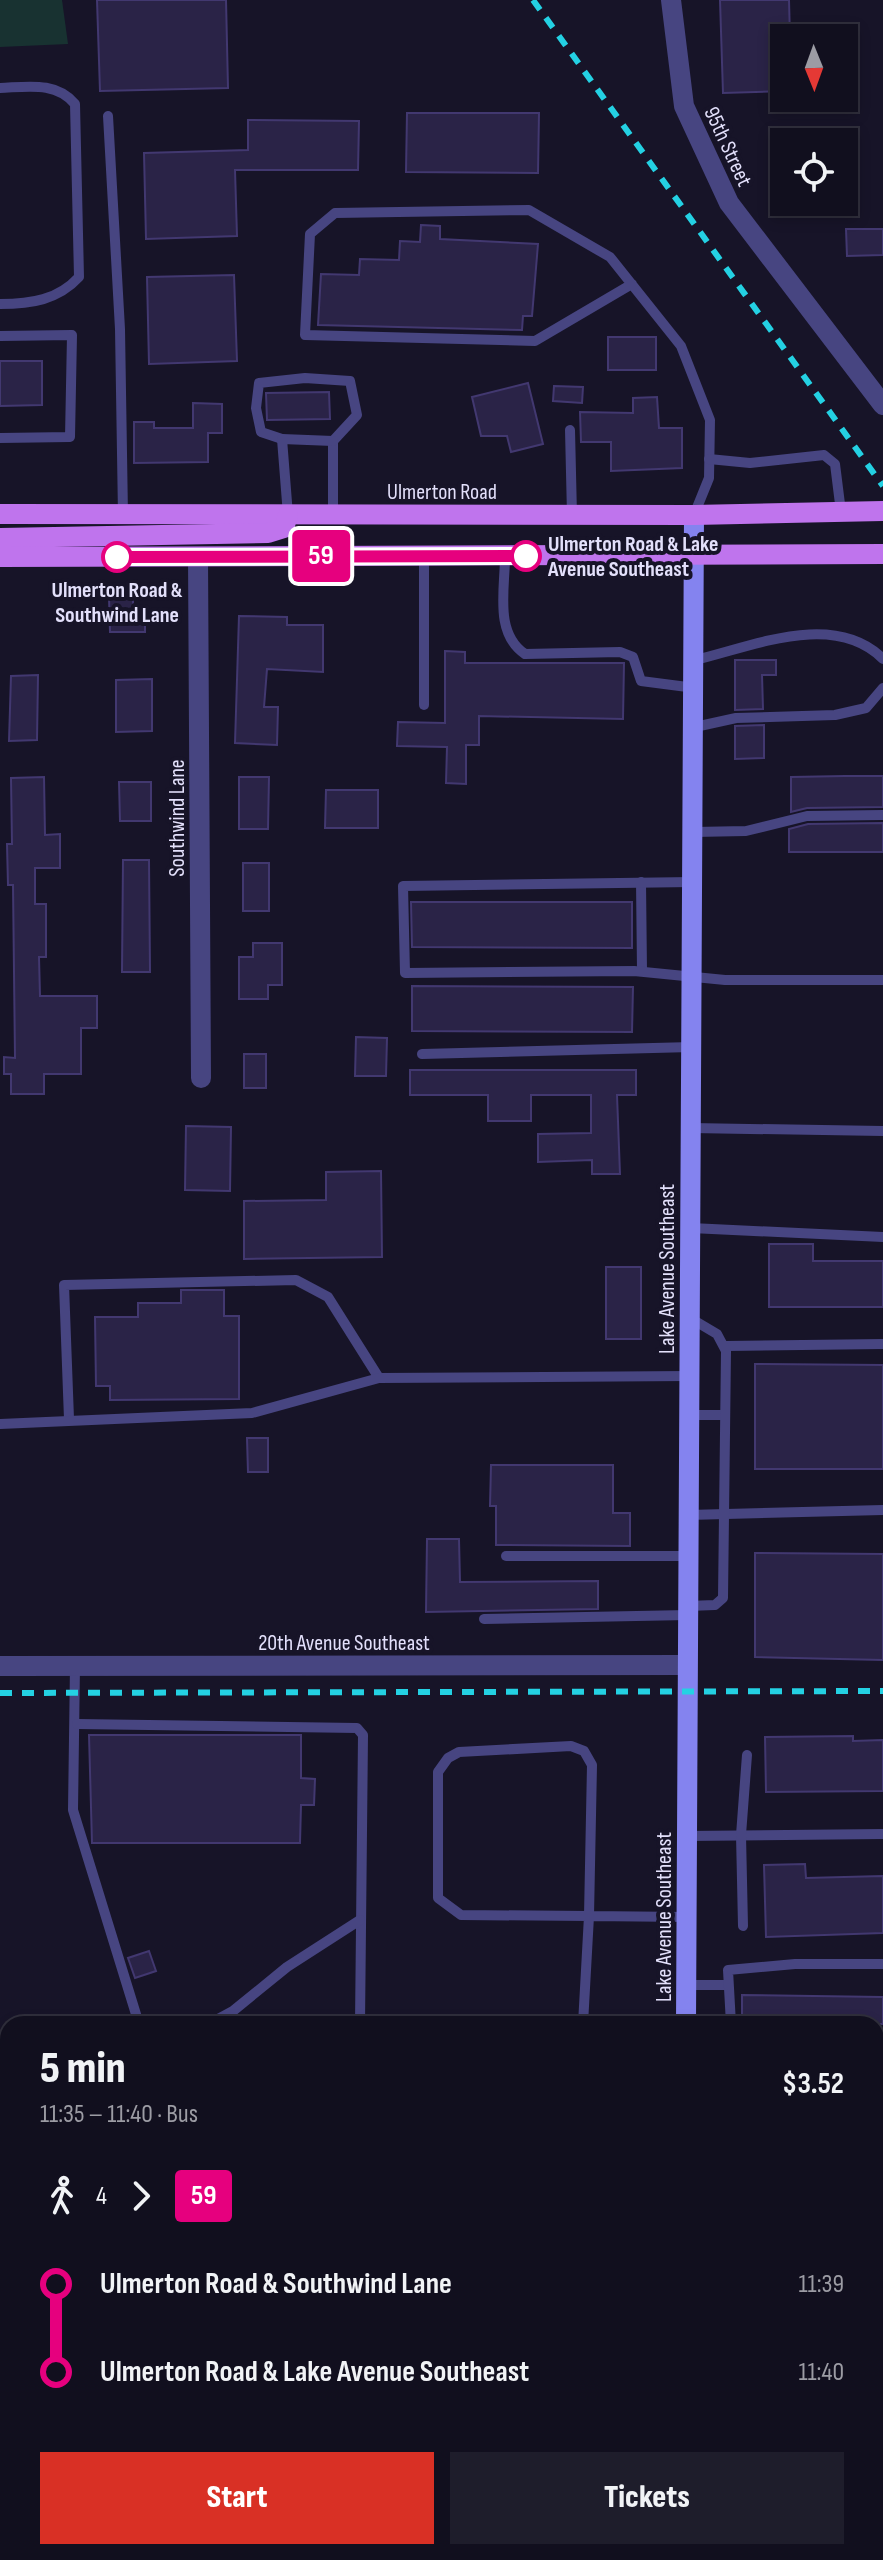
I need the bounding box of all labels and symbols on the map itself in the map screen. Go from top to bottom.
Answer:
north arrow [770,24,858,112]
street label: 95th Street [698,103,758,191]
street label: Ulmerton Road [387,479,497,506]
line badge: 59 [285,530,357,582]
place label: Ulmerton Road & Lake Avenue Southeast [547,531,718,583]
marker: Ulmerton Road & Lake Avenue Southeast [511,541,541,571]
marker: Ulmerton Road & Southwind Lane [102,542,132,572]
place label: Ulmerton Road & Southwind Lane [52,577,183,629]
street label: Southwind Lane [164,759,191,877]
street label: Lake Avenue Southeast [654,1184,681,1354]
street label: 20th Avenue Southeast [258,1630,430,1657]
street label: Lake Avenue Southeast [651,1832,678,2002]

